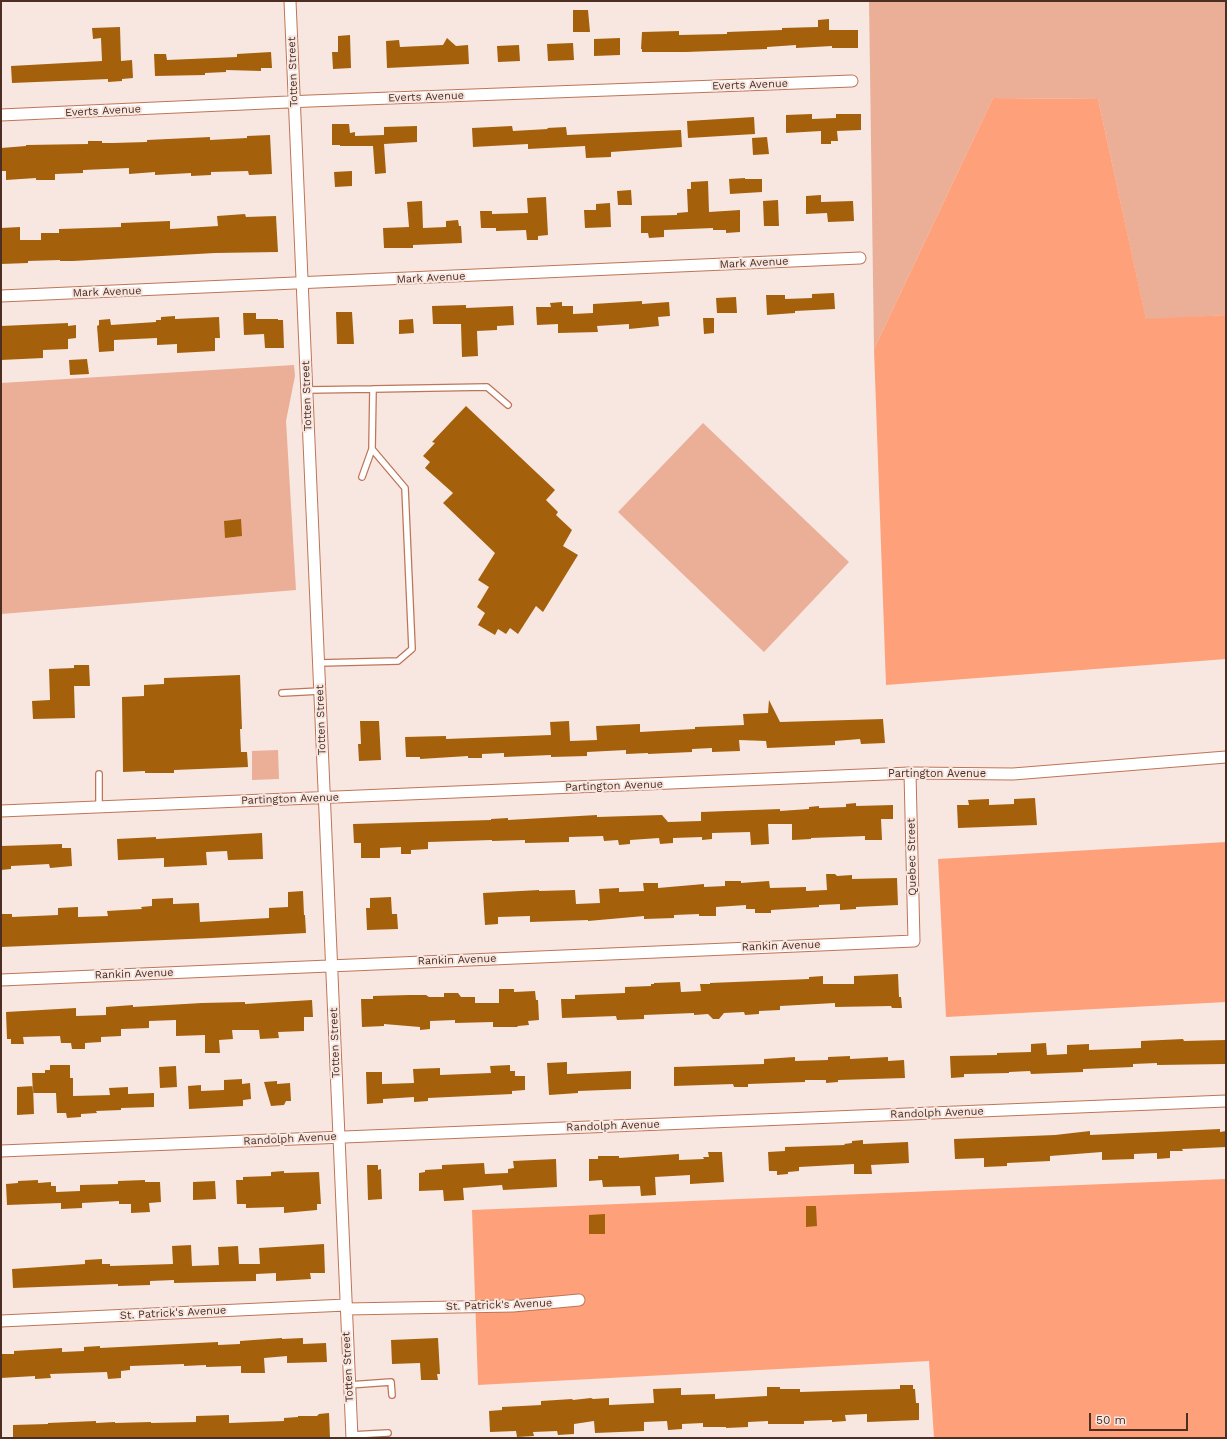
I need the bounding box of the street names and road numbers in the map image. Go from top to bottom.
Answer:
street label: Totten Street [285,37,301,107]
street label: Everts Avenue [712,77,788,93]
street label: Everts Avenue [388,89,464,105]
street label: Everts Avenue [65,102,141,120]
street label: Mark Avenue [719,255,789,271]
street label: Mark Avenue [396,270,466,286]
street label: Mark Avenue [72,284,142,300]
street label: Totten Street [299,361,315,431]
street label: Totten Street [313,685,329,755]
street label: Partington Avenue [888,767,986,781]
street label: Partington Avenue [565,778,663,794]
street label: Partington Avenue [241,791,339,807]
street label: Quebec Street [905,818,919,896]
street label: Rankin Avenue [741,938,821,954]
street label: Rankin Avenue [417,952,497,968]
street label: Rankin Avenue [94,966,174,982]
street label: Totten Street [327,1008,343,1078]
street label: Randolph Avenue [890,1105,984,1121]
street label: Randolph Avenue [566,1118,660,1134]
street label: Randolph Avenue [243,1130,337,1148]
street label: St. Patrick's Avenue [446,1297,552,1313]
street label: St. Patrick's Avenue [120,1304,226,1322]
street label: Totten Street [340,1331,356,1403]

